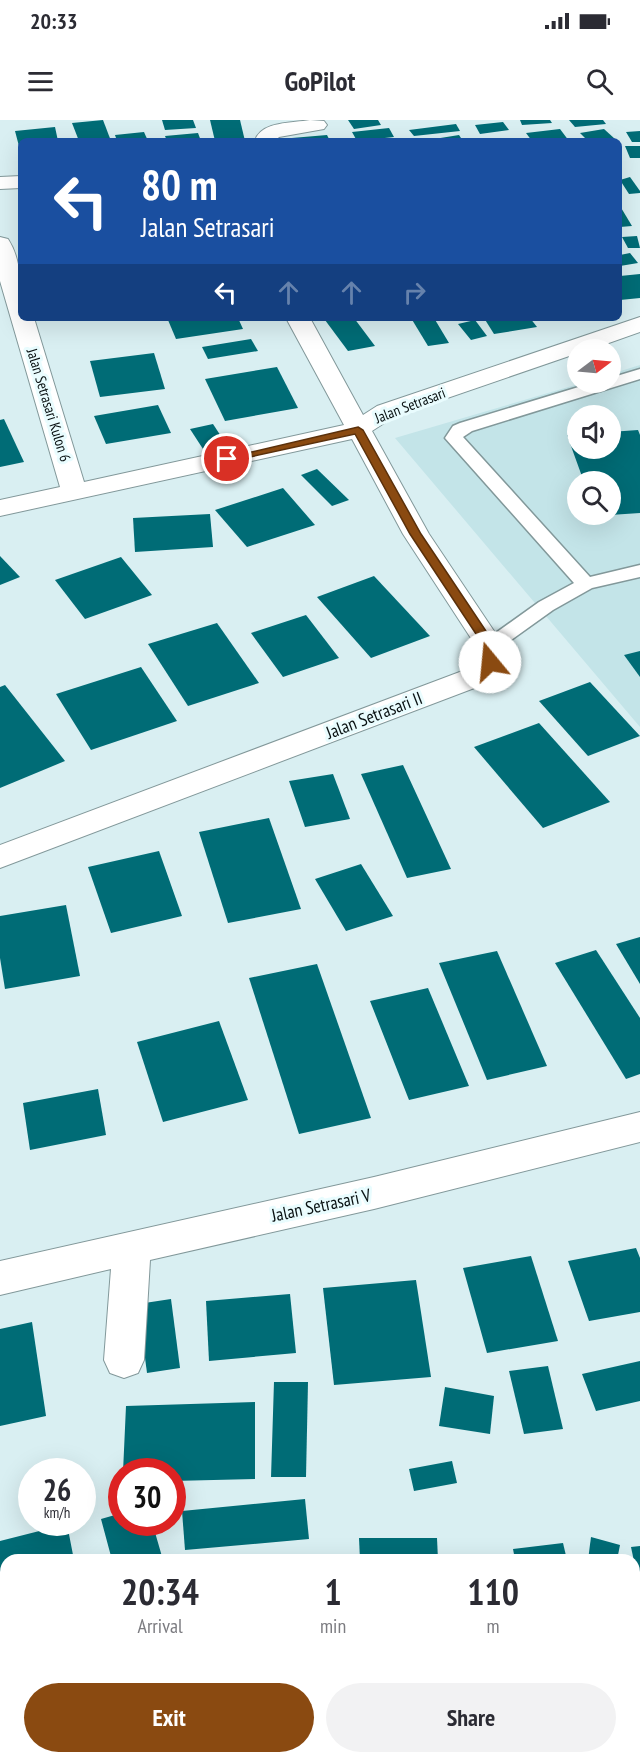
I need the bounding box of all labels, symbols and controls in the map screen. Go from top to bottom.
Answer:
text: 20:33 [30,7,78,35]
text: GoPilot [285,64,355,98]
icon: menu [24,65,57,98]
icon: search [583,65,616,98]
text: 80 m [141,157,218,212]
icon: left [42,162,120,240]
text: Jalan Setrasari [141,210,275,244]
icon: left [209,276,242,309]
icon: ahead [272,276,305,309]
icon: ahead [335,276,368,309]
icon: right [398,276,431,309]
north arrow [567,339,621,393]
map controls [567,339,621,525]
street label: Jalan Setrasari Kulon 6 [22,345,75,464]
street label: Jalan Setrasari [371,383,448,428]
button: sound [567,405,621,459]
pin [201,433,252,484]
icon: arrive [210,442,243,475]
button: search [567,471,621,525]
position arrow [458,630,522,694]
street label: Jalan Setrasari II [322,686,425,744]
street label: Jalan Setrasari V [268,1183,373,1227]
speed limit sign: 30 [108,1458,186,1536]
text: 26 [43,1470,71,1509]
text: km/h [44,1503,70,1522]
text: 20:34 [121,1568,199,1615]
text: 1 [324,1568,342,1615]
text: 110 [467,1568,519,1615]
text: Arrival [137,1613,183,1639]
text: min [320,1613,346,1639]
text: m [487,1613,500,1639]
button: Exit [24,1683,314,1752]
button: Share [326,1683,616,1752]

